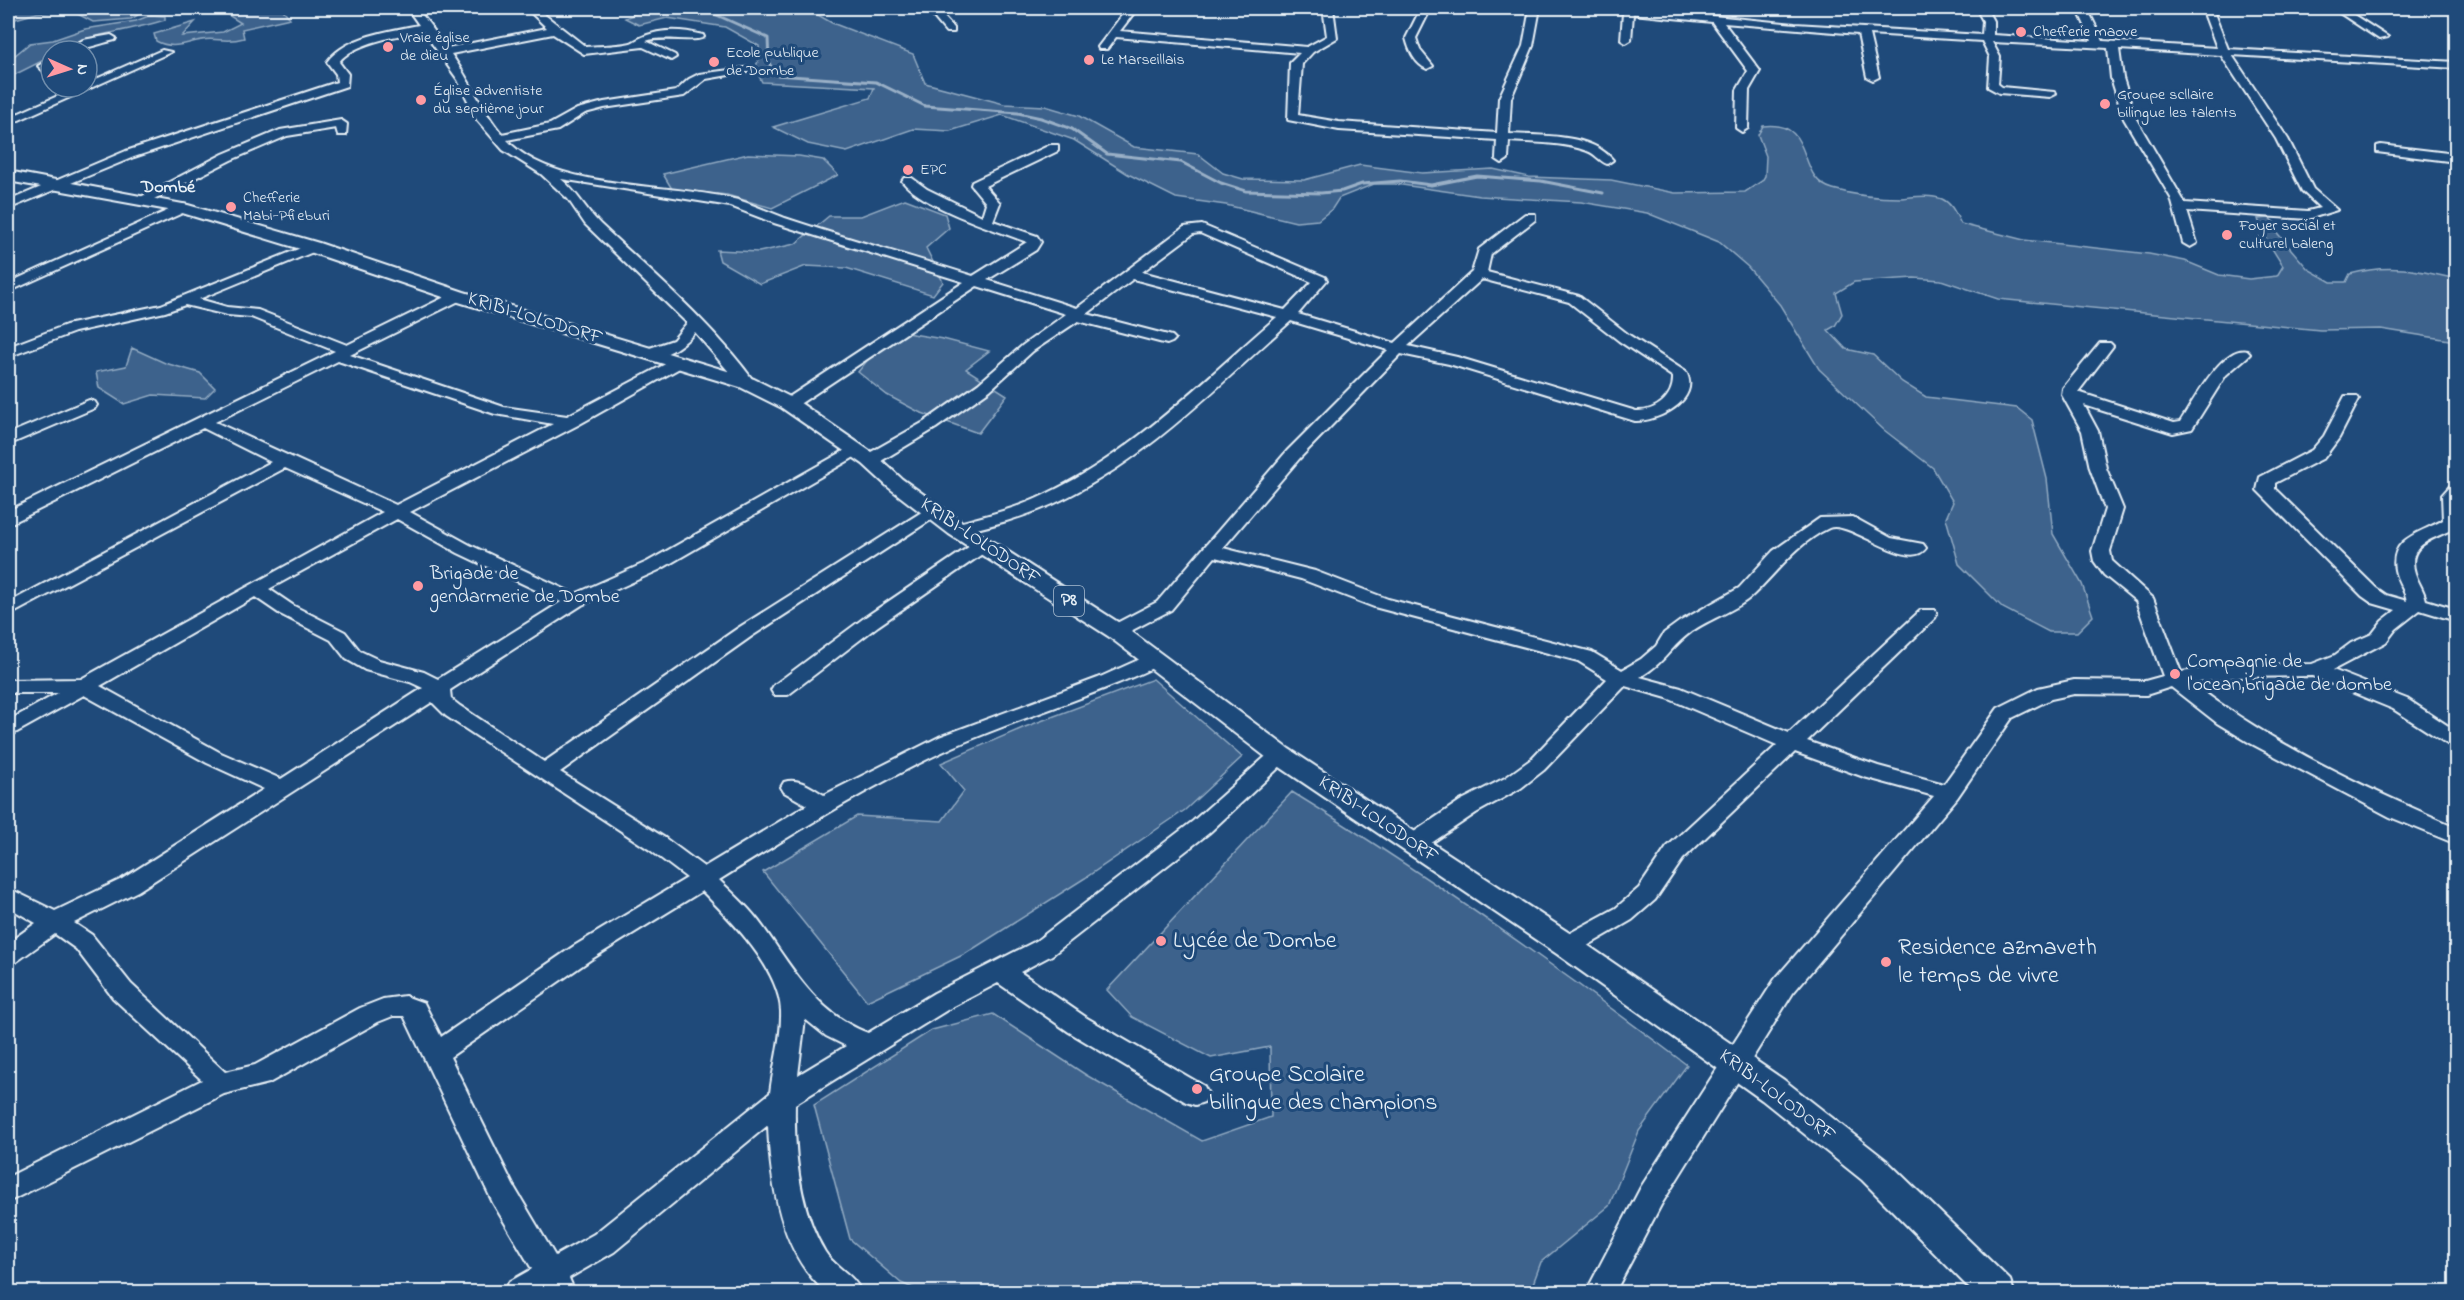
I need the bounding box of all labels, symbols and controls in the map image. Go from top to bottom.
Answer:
place label: Chefferie maove [2033,20,2138,44]
marker: Chefferie maove [2014,25,2028,39]
place label: Vraie église de dieu [399,26,471,68]
north arrow [39,39,99,99]
marker: Vraie église de dieu [381,40,395,54]
place label: Ecole publique de Dombe [726,41,820,83]
place label: Le Marseillais [1101,48,1185,72]
marker: Le Marseillais [1082,53,1096,67]
marker: Ecole publique de Dombe [707,55,721,69]
text: N [70,64,94,76]
place label: Église adventiste du septième jour [433,79,544,121]
place label: Groupe scllaire bilingue les talents [2117,83,2237,125]
marker: Église adventiste du septième jour [414,93,428,107]
marker: Groupe scllaire bilingue les talents [2098,97,2112,111]
place label: EPC [920,158,947,182]
marker: EPC [901,163,915,177]
district label: Dombé [140,175,196,201]
place label: Chefferie Mabi-Pfieburi [243,186,330,228]
marker: Chefferie Mabi-Pfieburi [224,200,238,214]
place label: Foyer social et culturel baleng [2238,214,2336,256]
marker: Foyer social et culturel baleng [2220,228,2234,242]
street label: KRIBI-LOLODORF [464,285,606,353]
street label: KRIBI-LOLODORF [914,491,1046,593]
place label: Brigade de gendarmerie de Dombe [429,560,620,613]
marker: Brigade de gendarmerie de Dombe [411,579,425,593]
road number: P8 [1054,586,1084,616]
place label: Compagnie de l'ocean,brigade de dombe [2187,648,2392,701]
marker: Compagnie de l'ocean,brigade de dombe [2168,667,2182,681]
street label: KRIBI-LOLODORF [1312,769,1444,871]
place label: Lycée de Dombe [1173,924,1337,960]
place label: Residence azmaveth le temps de vivre [1898,931,2097,994]
marker: Lycée de Dombe [1154,934,1168,948]
marker: Residence azmaveth le temps de vivre [1879,955,1893,969]
street label: KRIBI-LOLODORF [1712,1042,1842,1150]
place label: Groupe Scolaire bilingue des champions [1209,1058,1437,1121]
marker: Groupe Scolaire bilingue des champions [1190,1082,1204,1096]

